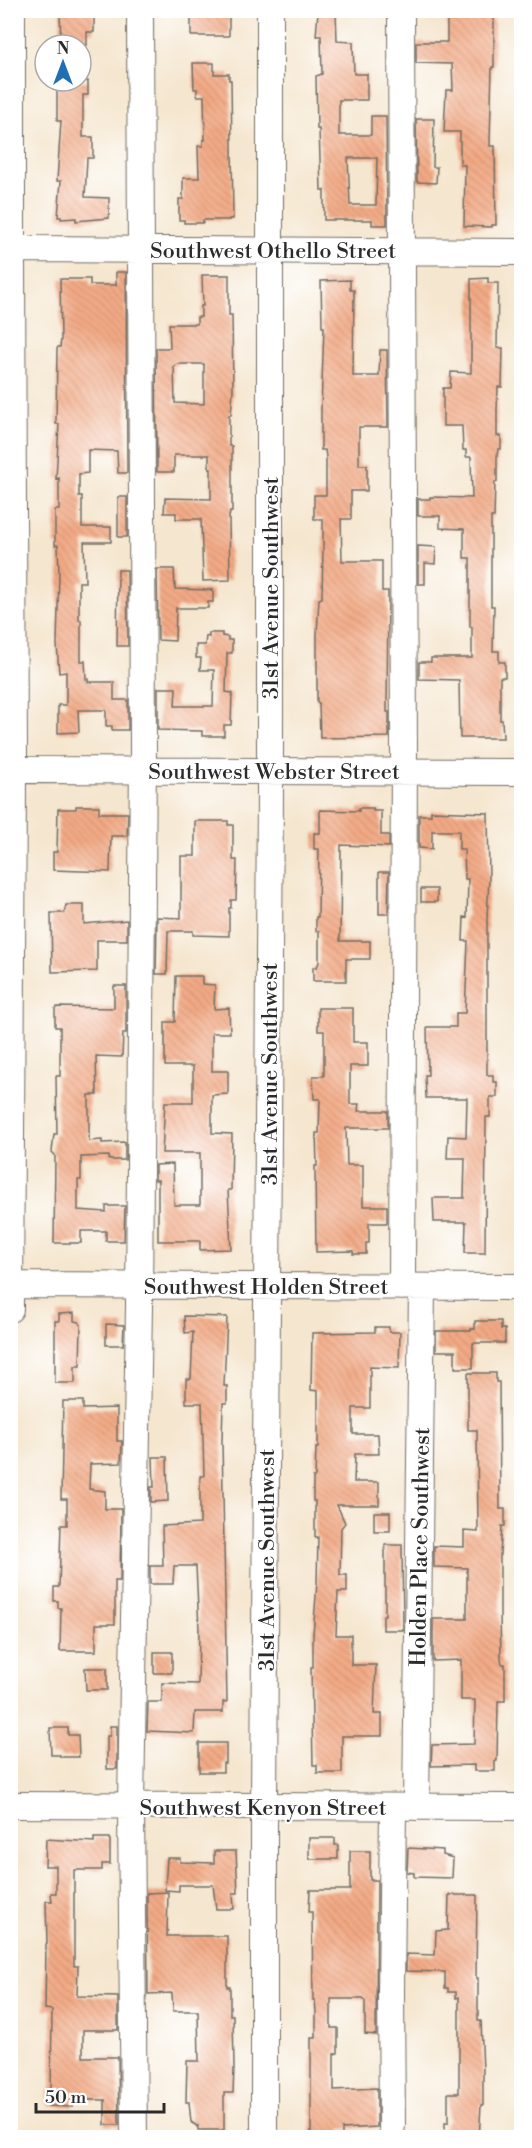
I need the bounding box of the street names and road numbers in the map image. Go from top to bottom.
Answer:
street label: Southwest Othello Street [150,238,396,265]
street label: 31st Avenue Southwest [258,476,285,699]
street label: Southwest Webster Street [148,759,400,786]
street label: 31st Avenue Southwest [257,962,284,1185]
street label: Southwest Holden Street [144,1274,388,1301]
street label: Holden Place Southwest [405,1427,436,1667]
street label: 31st Avenue Southwest [254,1448,281,1671]
street label: Southwest Kenyon Street [140,1795,387,1822]

